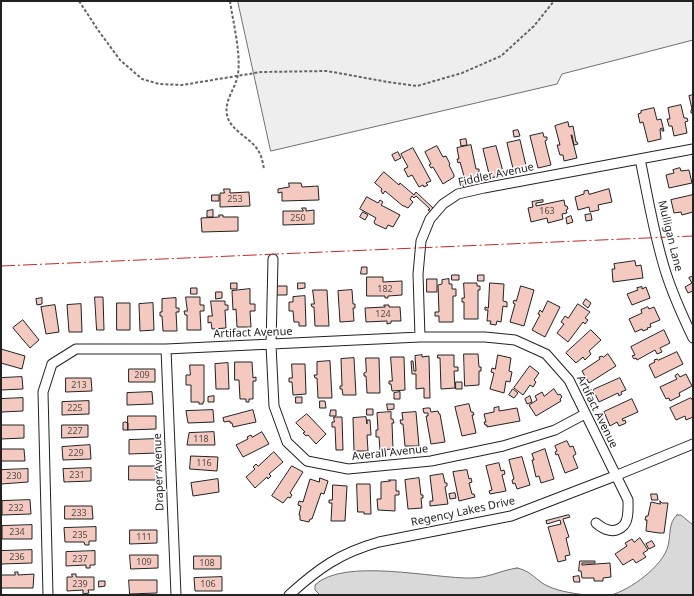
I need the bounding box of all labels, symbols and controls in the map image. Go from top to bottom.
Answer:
street label: Fiddler Avenue [457,161,535,189]
house number: 253 [227,194,243,204]
street label: Mulligan Lane [655,199,685,273]
house number: 163 [539,206,555,216]
house number: 250 [290,213,306,223]
house number: 182 [377,284,393,294]
house number: 124 [375,309,391,319]
street label: Artifact Avenue [213,325,293,341]
house number: 209 [134,370,150,380]
street label: Artifact Avenue [574,374,620,450]
house number: 213 [71,380,87,390]
house number: 225 [67,403,83,413]
house number: 227 [67,426,83,436]
street label: Draper Avenue [151,433,167,511]
house number: 118 [193,434,209,444]
street label: Averall Avenue [351,442,429,464]
house number: 229 [68,448,84,458]
house number: 116 [196,458,212,468]
house number: 231 [69,470,85,480]
house number: 230 [6,471,22,481]
street label: Regency Lakes Drive [410,495,516,529]
house number: 232 [8,503,24,513]
house number: 233 [71,508,87,518]
house number: 234 [9,527,25,537]
house number: 235 [72,530,88,540]
house number: 111 [136,532,152,542]
house number: 236 [9,552,25,562]
house number: 237 [72,554,88,564]
house number: 109 [136,557,152,567]
house number: 108 [199,558,215,568]
house number: 239 [72,579,88,589]
house number: 106 [200,579,216,589]

